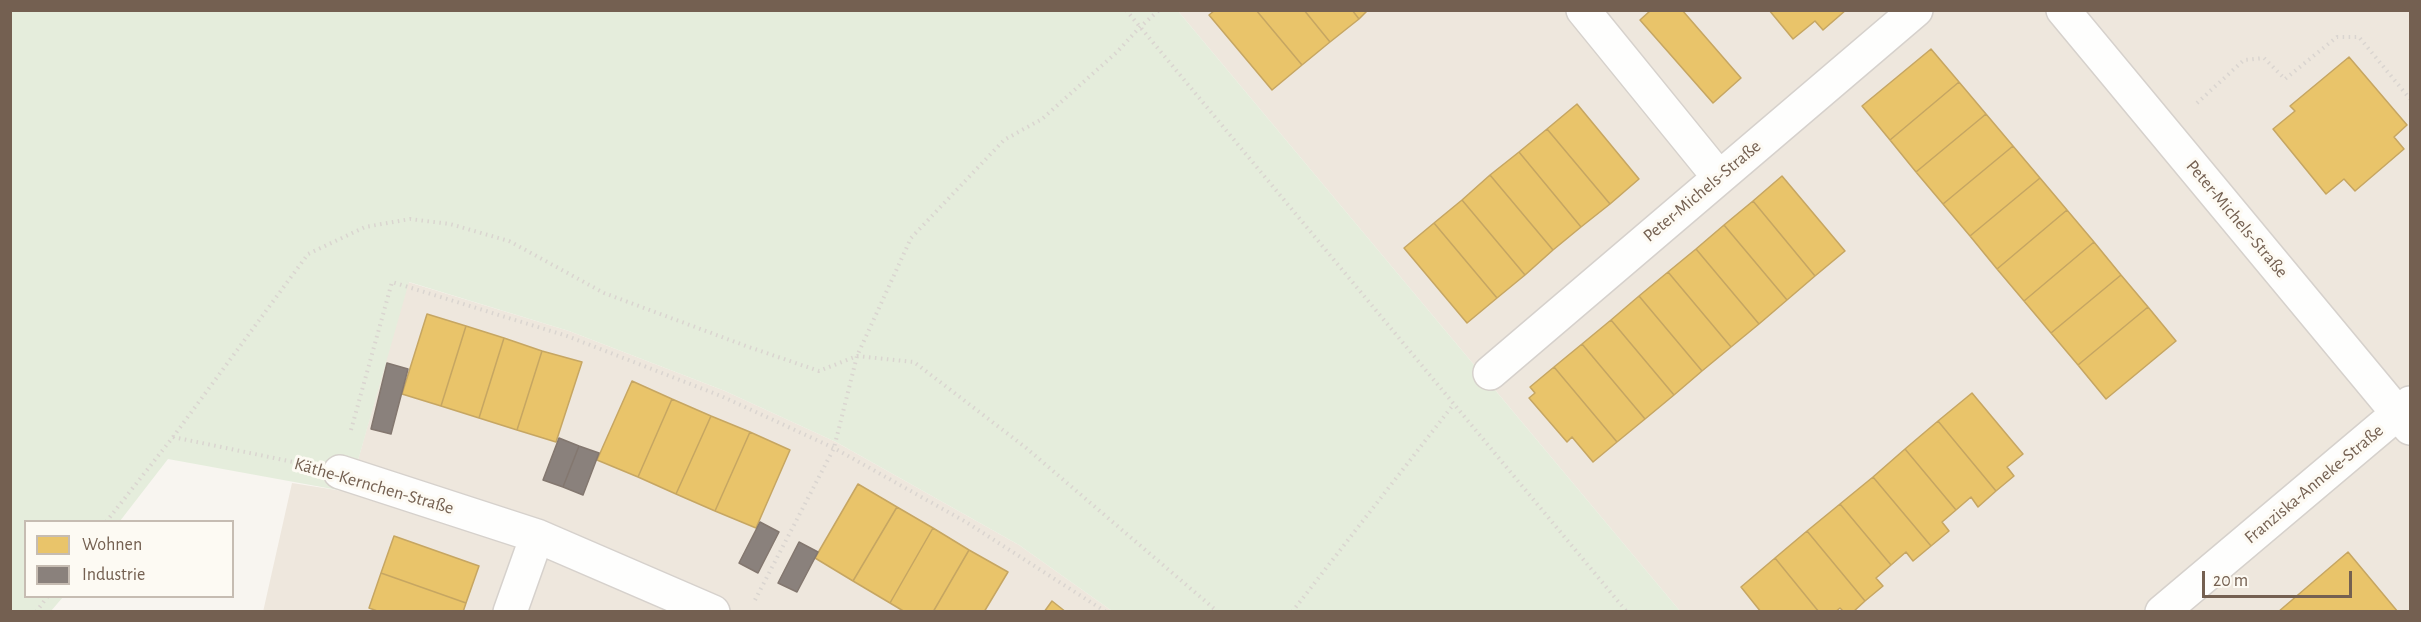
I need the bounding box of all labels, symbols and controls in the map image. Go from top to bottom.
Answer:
street label: Peter-Michels-Straße [1639,135,1765,247]
street label: Peter-Michels-Straße [2181,156,2293,282]
street label: Franziska-Anneke-Straße [2240,420,2388,548]
street label: Käthe-Kernchen-Straße [292,453,456,519]
legend [24,520,234,598]
text: Wohnen [82,536,142,554]
scale bar [2205,559,2355,597]
text: Industrie [82,566,145,584]
text: 20 m [2213,572,2248,590]

